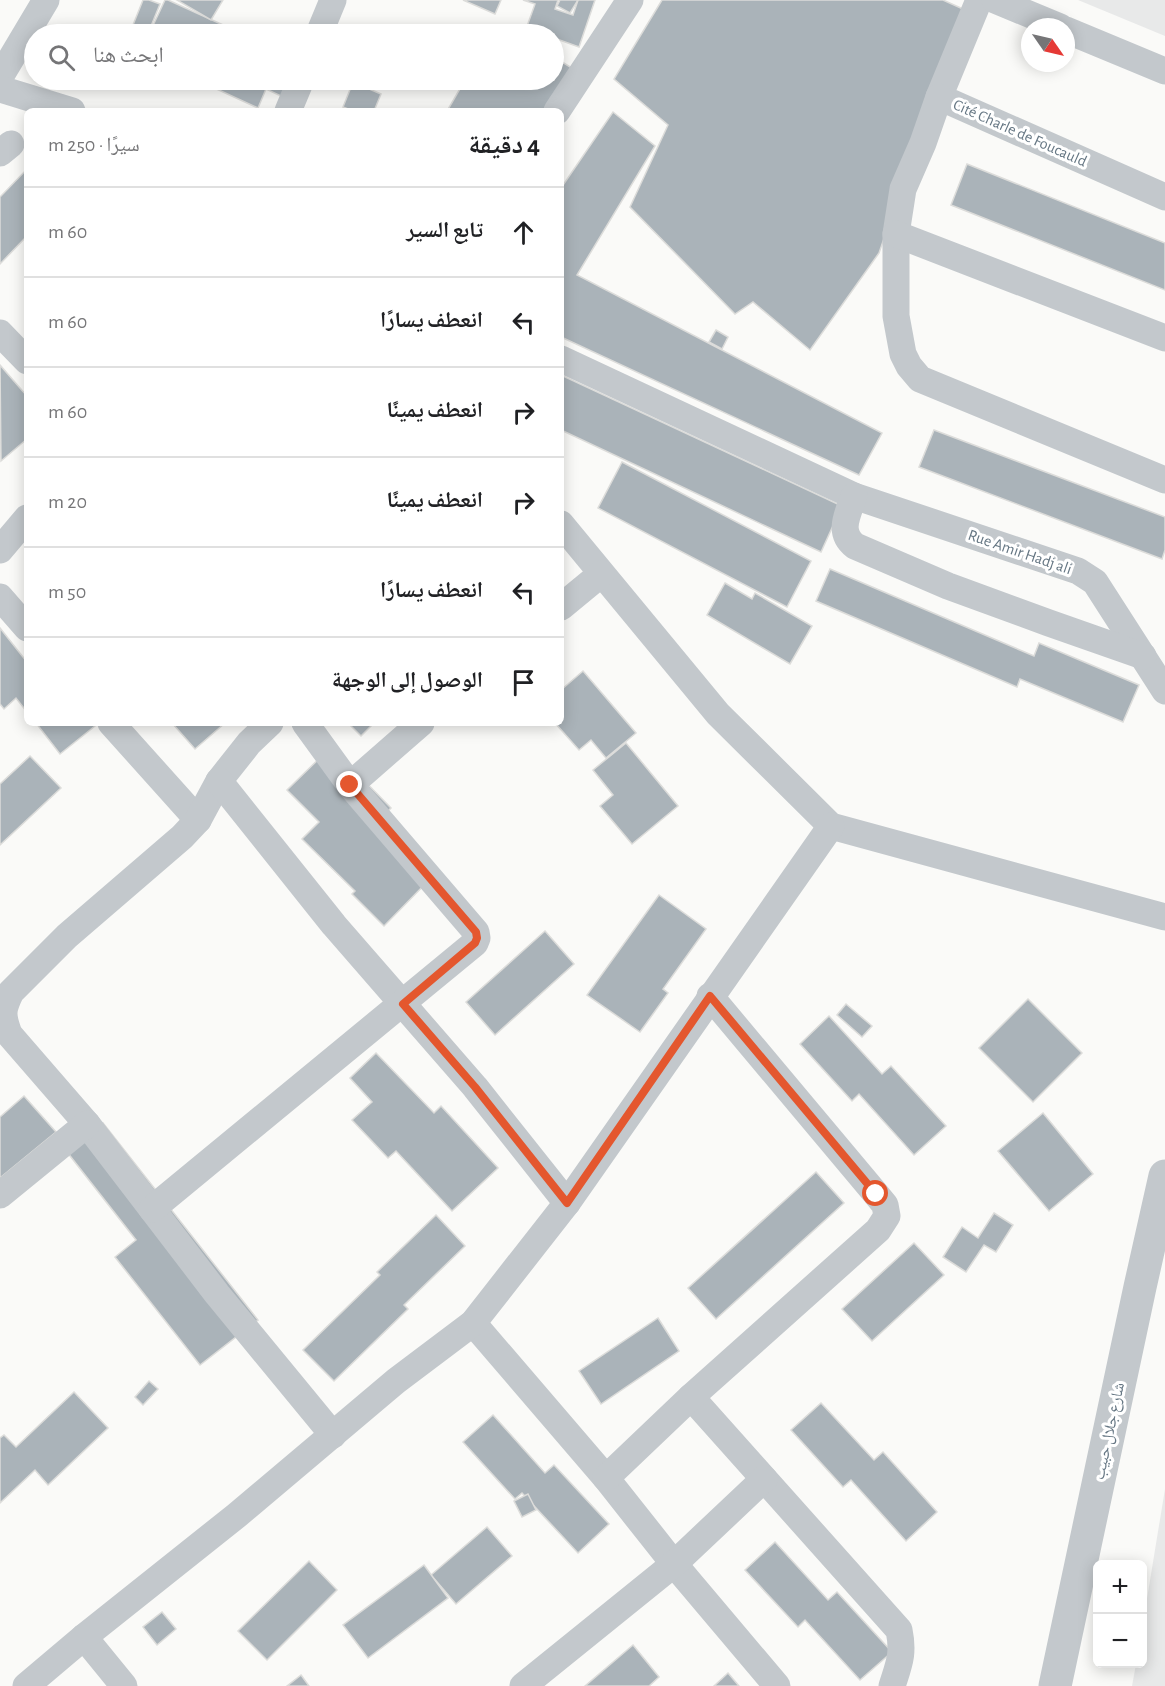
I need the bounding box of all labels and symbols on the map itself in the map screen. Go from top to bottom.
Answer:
north arrow [1021,18,1075,72]
street label: Cité Charle de Foucauld [951,96,1089,170]
street label: Rue Amir Hadj ali [966,527,1074,578]
route end [336,771,362,797]
route start [862,1180,888,1206]
street label: شارع جلال حبيب [1091,1381,1129,1481]

